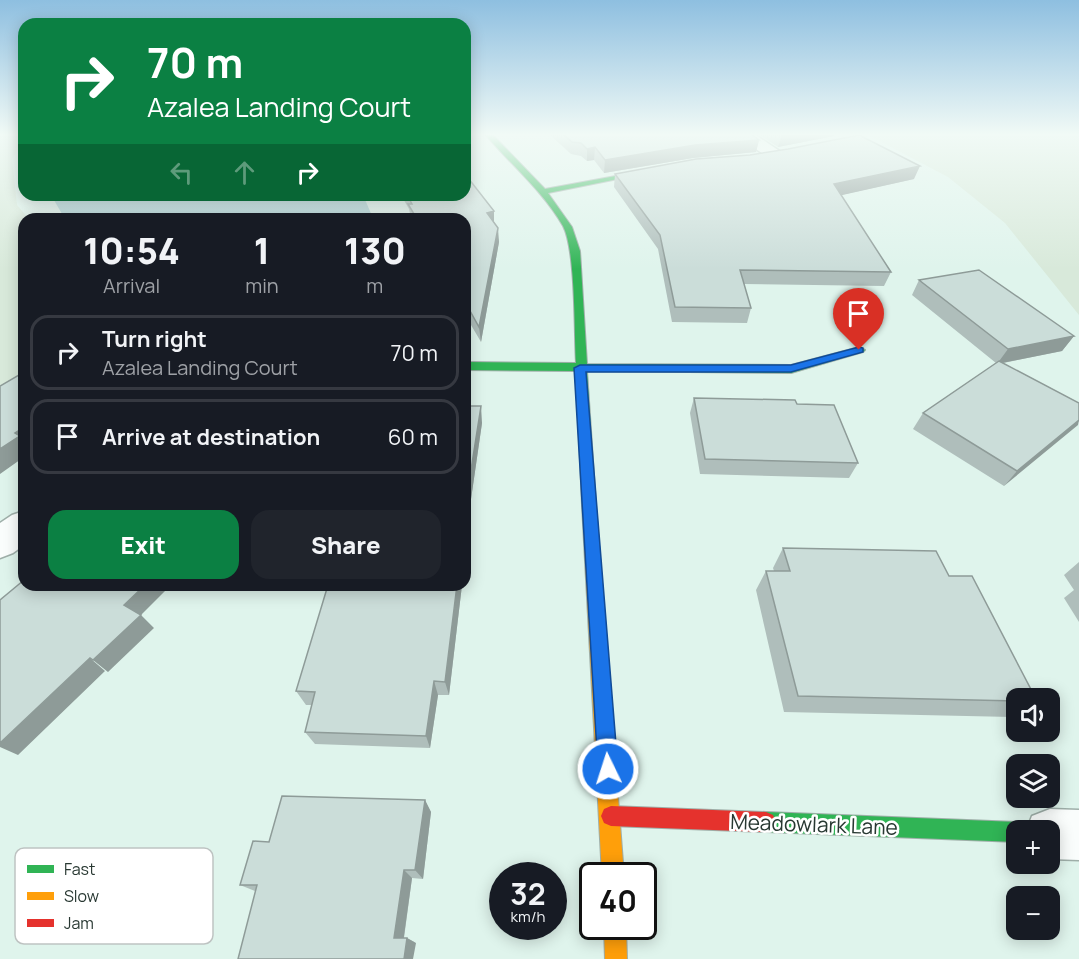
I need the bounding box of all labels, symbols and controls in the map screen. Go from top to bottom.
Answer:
text: 70 m [147,33,243,91]
icon: right [48,42,126,120]
text: Azalea Landing Court [147,88,411,125]
icon: left [165,156,198,189]
icon: ahead [228,156,261,189]
icon: right [291,156,324,189]
text: 10:54 [83,226,180,275]
text: 1 [254,226,270,275]
text: 130 [344,226,406,275]
text: Arrival [103,272,160,299]
text: min [245,272,279,299]
text: m [366,272,383,299]
pin [833,288,884,350]
icon: arrive [842,297,875,330]
text: Turn right [102,324,207,354]
icon: right [51,336,84,369]
text: 70 m [390,338,438,368]
text: Azalea Landing Court [102,354,298,381]
icon: arrive [51,420,84,453]
text: Arrive at destination [102,422,320,452]
text: 60 m [388,422,438,452]
button: Exit [48,510,239,579]
button: Share [251,510,441,579]
map controls [1006,688,1060,940]
button: sound [1006,688,1060,742]
position arrow [576,737,640,801]
button: layers [1006,754,1060,808]
street label: Meadowlark Lane [730,807,898,841]
button: + [1006,820,1060,874]
legend [15,848,213,944]
text: Fast [64,858,95,880]
speed limit sign: 40 [579,862,657,940]
text: 32 [510,873,546,914]
text: Slow [64,885,99,907]
button: − [1006,886,1060,940]
text: km/h [511,906,545,927]
text: Jam [64,912,94,934]

